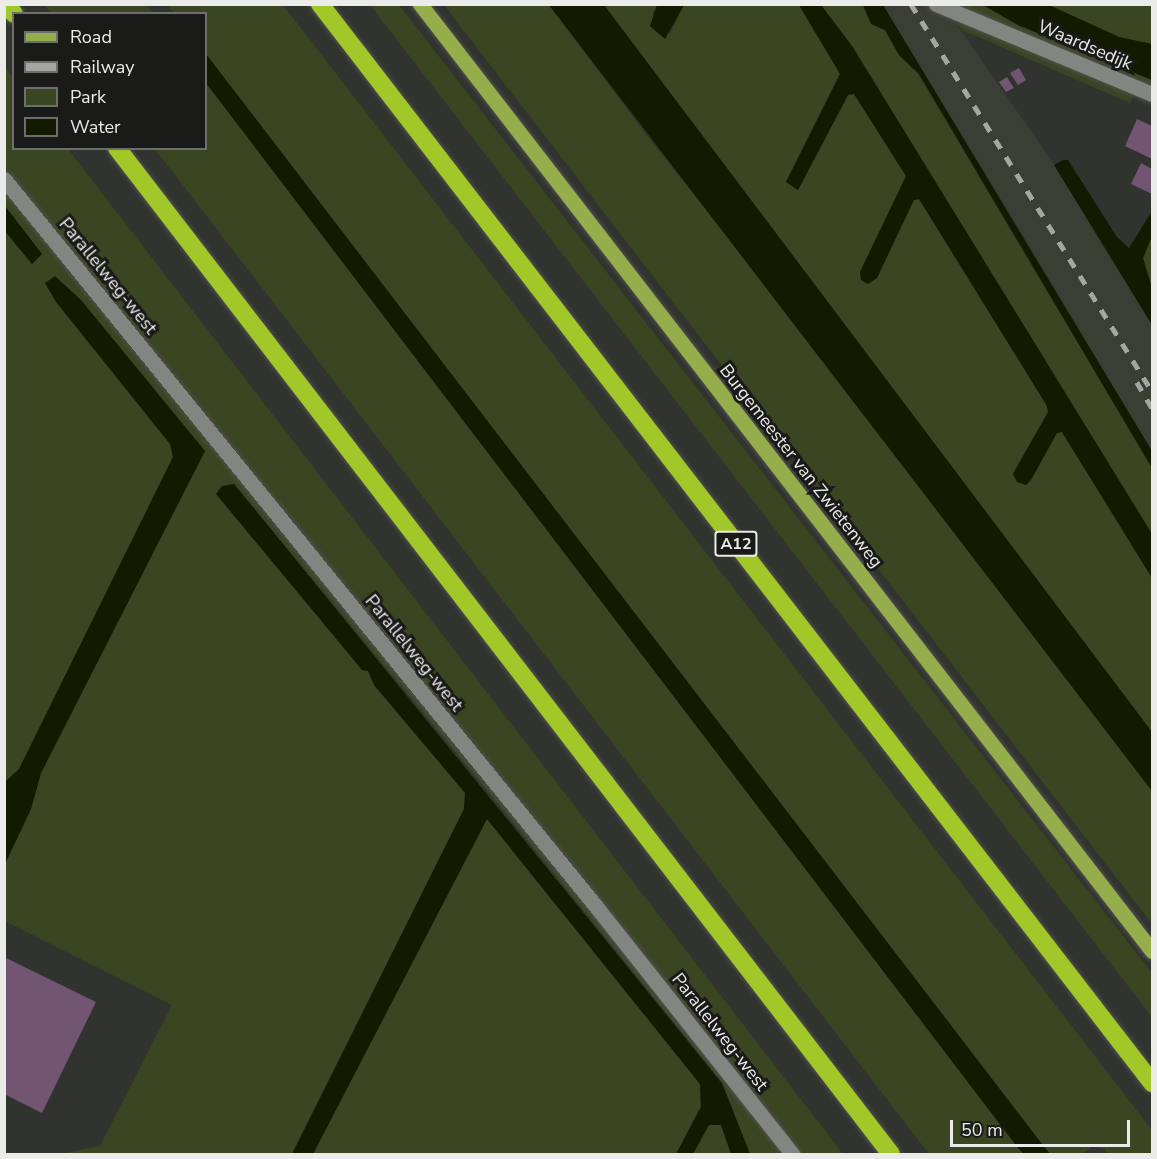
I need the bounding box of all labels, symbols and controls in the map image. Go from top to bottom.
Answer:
legend [12,12,207,150]
street label: Waardsedijk [1034,15,1136,75]
text: Road [70,25,112,49]
text: Railway [70,55,135,79]
text: Park [70,85,106,109]
text: Water [70,115,121,139]
street label: Parallelweg-west [54,213,162,339]
street label: Burgemeester van Zwietenweg [715,360,887,572]
road number: A12 [714,531,758,557]
street label: Parallelweg-west [360,590,468,716]
street label: Parallelweg-west [667,969,773,1095]
scale bar [953,1108,1133,1146]
text: 50 m [961,1118,1003,1142]

